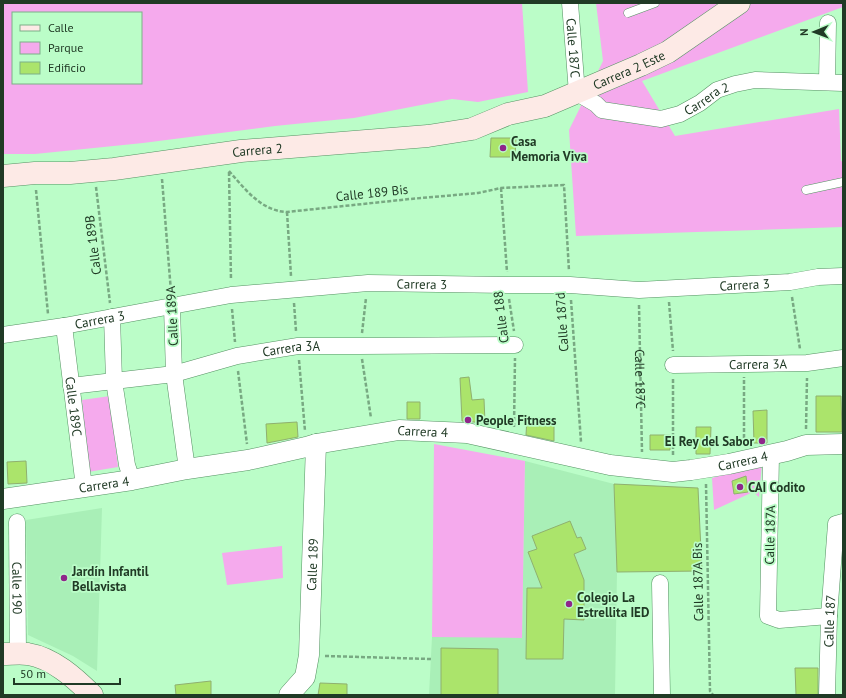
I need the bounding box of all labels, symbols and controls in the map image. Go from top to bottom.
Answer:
legend [12,12,142,84]
north arrow [794,12,834,52]
street label: Calle 187C [563,17,584,78]
text: Calle [48,20,74,35]
text: N [797,28,811,36]
text: Parque [48,40,83,55]
street label: Carrera 2 Este [590,46,668,93]
text: Edificio [48,60,86,75]
street label: Carrera 2 [681,78,731,119]
place label: Casa Memoria Viva [511,133,587,165]
street label: Carrera 2 [231,139,283,161]
marker: Casa Memoria Viva [498,143,508,153]
street label: Calle 189 Bis [335,181,409,205]
street label: Calle 189B [81,214,105,276]
street label: Carrera 3 [397,275,447,293]
street label: Carrera 3 [719,275,770,294]
street label: Calle 189A [162,285,182,346]
street label: Calle 188 [489,290,513,344]
street label: Calle 187d [551,292,573,352]
street label: Carrera 3 [73,306,126,332]
street label: Carrera 3A [261,338,320,360]
street label: Calle 187C [631,349,650,409]
street label: Carrera 3A [729,355,788,373]
street label: Calle 189C [62,376,86,437]
place label: People Fitness [476,412,557,429]
marker: People Fitness [463,415,473,425]
street label: Carrera 4 [397,421,448,441]
place label: El Rey del Sabor [665,433,754,450]
marker: El Rey del Sabor [757,436,767,446]
street label: Carrera 4 [717,447,769,474]
street label: Carrera 4 [78,472,130,496]
place label: CAI Codito [748,479,805,496]
marker: CAI Codito [735,482,745,492]
street label: Calle 187A [761,505,779,565]
street label: Calle 189 [303,538,321,591]
street label: Calle 187A Bis [689,542,707,622]
street label: Calle 190 [9,562,26,614]
place label: Jardín Infantil Bellavista [71,563,149,595]
marker: Jardín Infantil Bellavista [59,573,69,583]
place label: Colegio La Estrellita IED [577,589,649,621]
street label: Calle 187 [820,594,839,648]
marker: Colegio La Estrellita IED [564,599,574,609]
scale bar [14,660,120,686]
text: 50 m [20,666,46,681]

